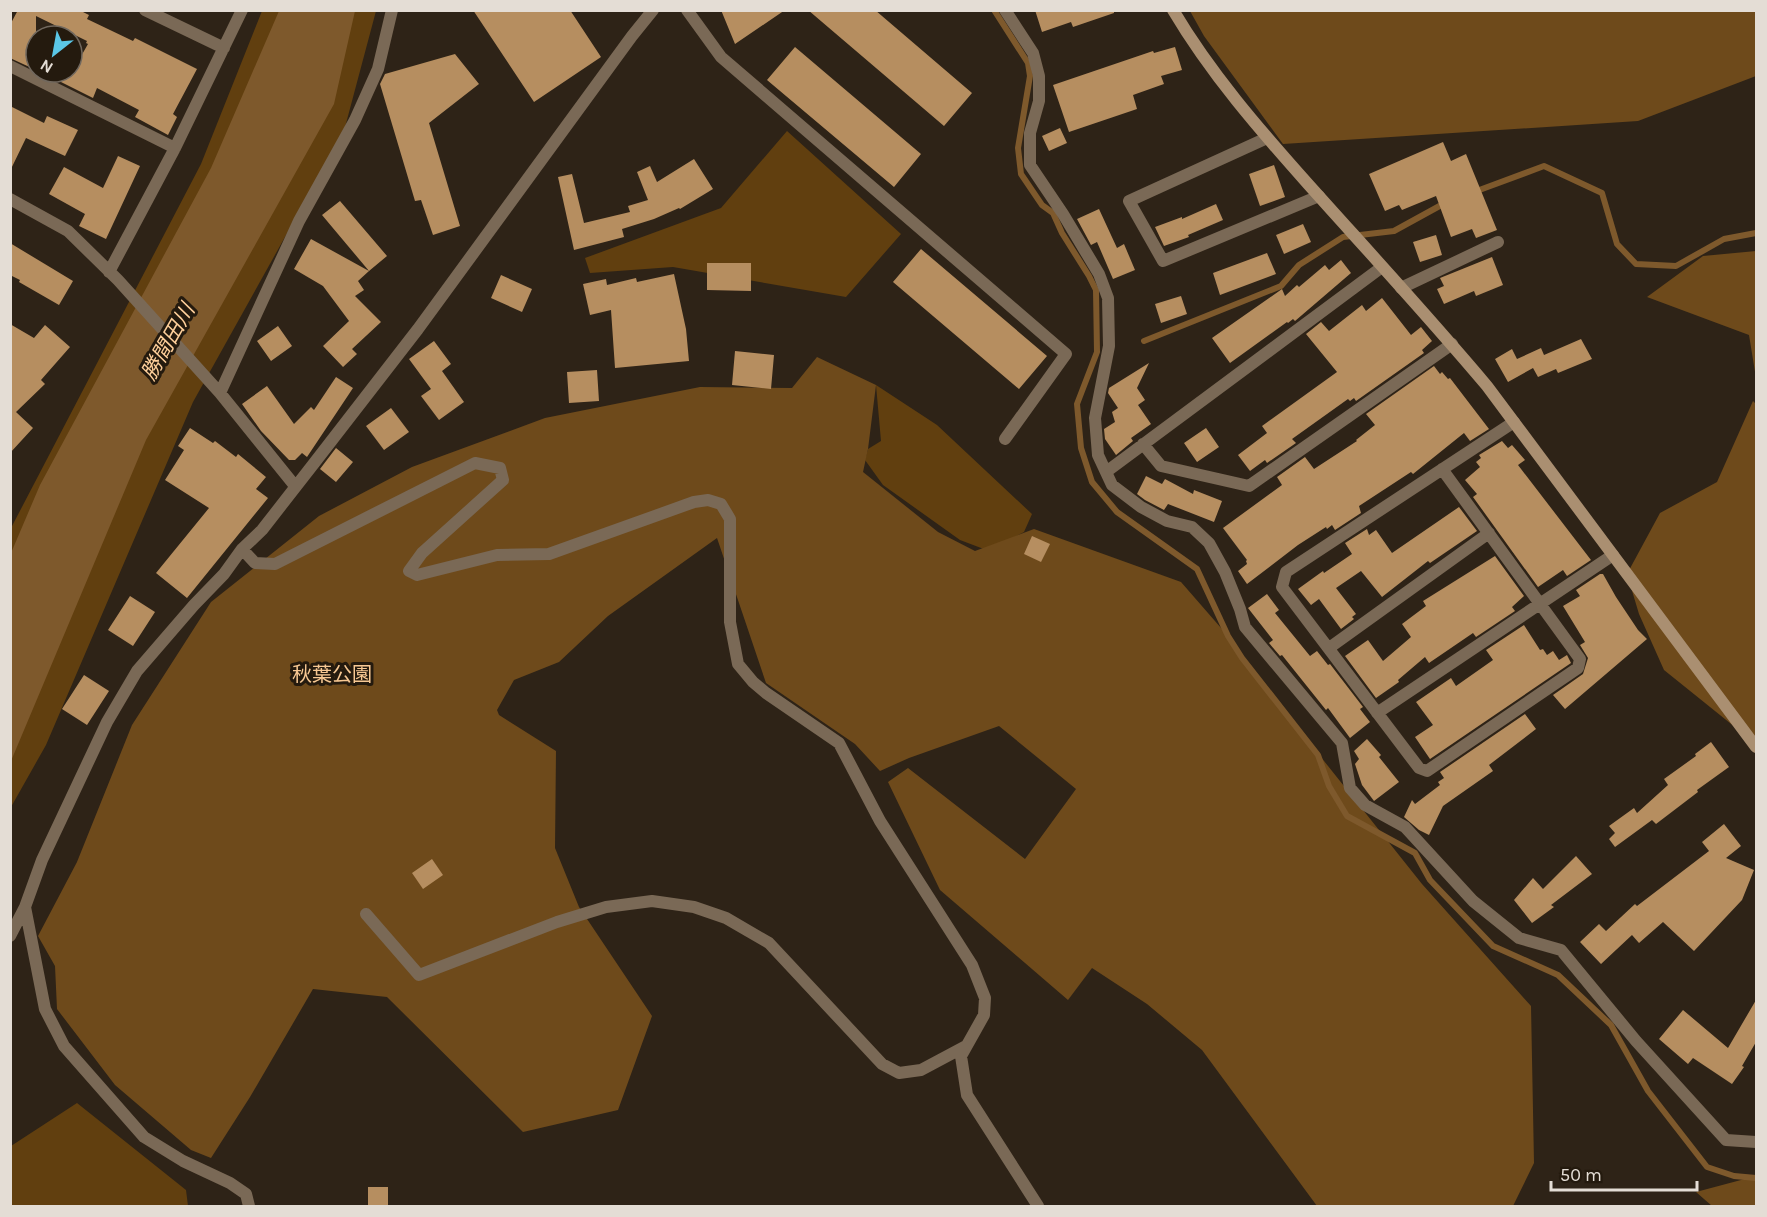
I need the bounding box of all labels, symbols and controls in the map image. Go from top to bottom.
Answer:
north arrow [24,24,84,84]
text: N [37,55,56,78]
water label: 勝間田川 [137,298,200,384]
park label: 秋葉公園 [292,663,372,686]
scale bar [1551,1154,1696,1192]
text: 50 m [1560,1164,1602,1186]

